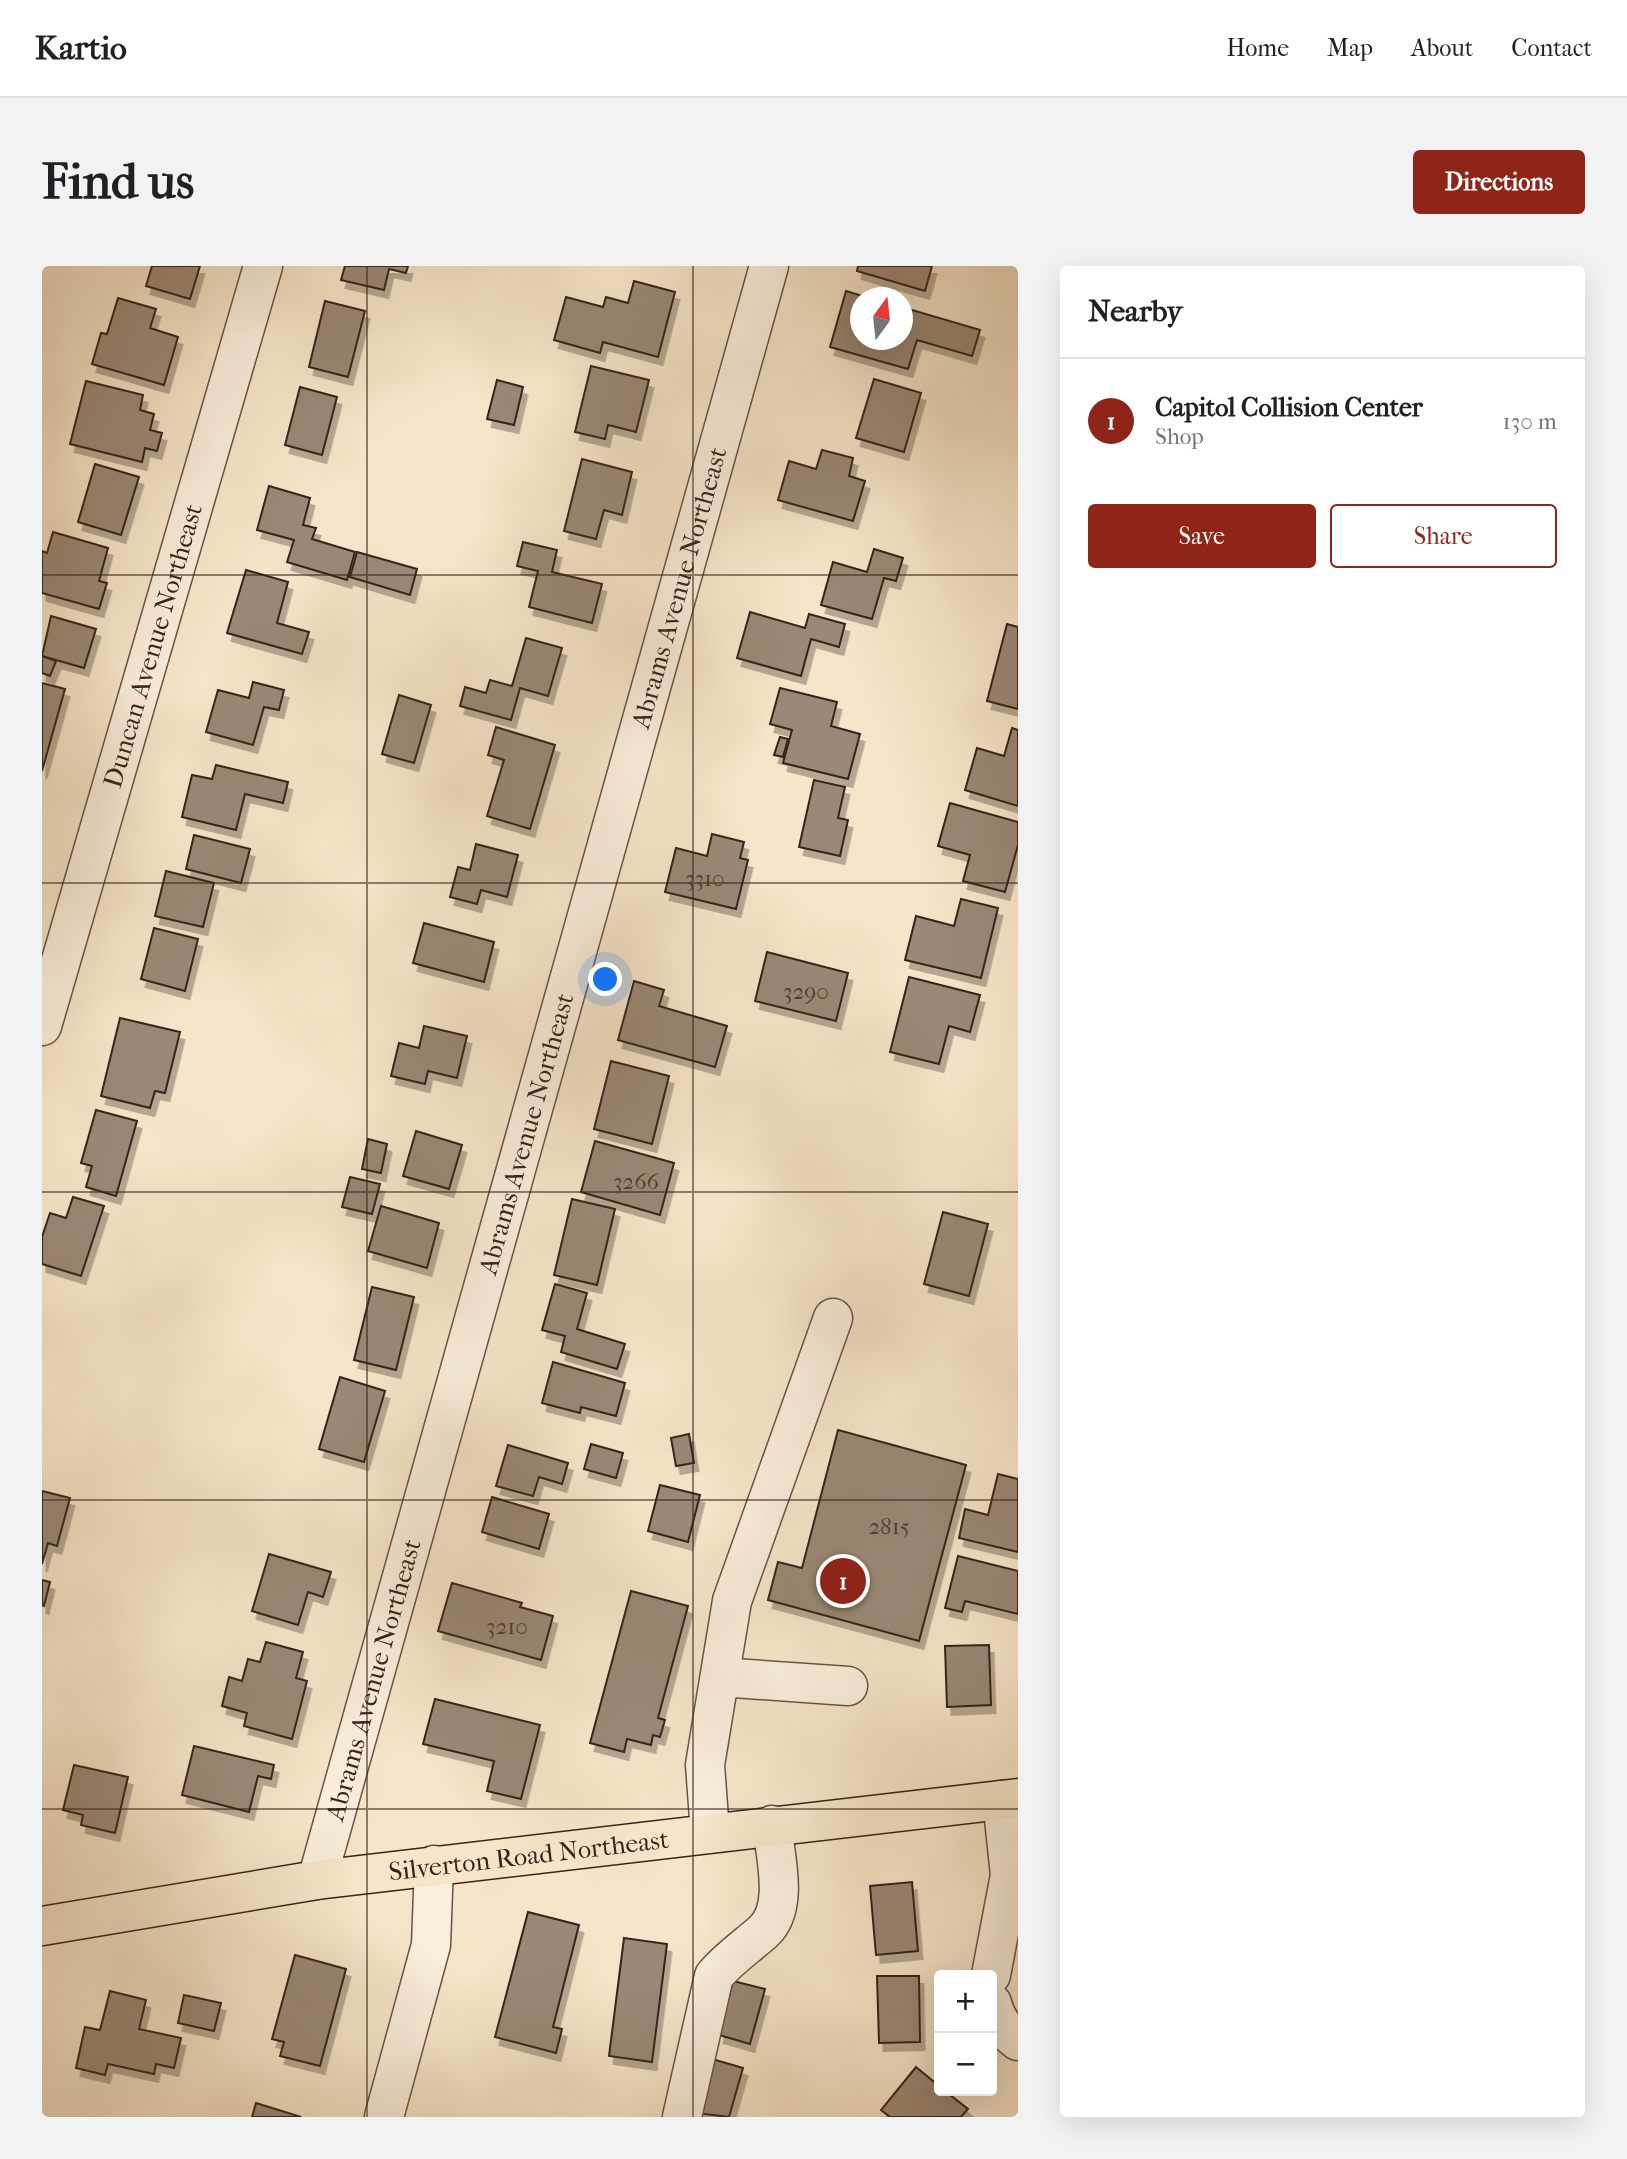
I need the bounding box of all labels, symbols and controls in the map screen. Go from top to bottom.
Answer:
text: Kartio [35,29,127,68]
text: Home [1227,34,1289,62]
text: Map [1327,34,1373,62]
text: About [1411,34,1473,62]
text: Contact [1511,34,1592,62]
button: Directions [1413,150,1585,214]
text: Find us [42,153,194,211]
north arrow [850,287,913,350]
text: Nearby [1088,294,1183,329]
text: Capitol Collision Center [1155,392,1423,423]
text: 1 [1107,408,1115,435]
text: 130 m [1503,408,1557,435]
text: Shop [1155,423,1204,450]
street label: Abrams Avenue Northeast [625,443,734,733]
street label: Duncan Avenue Northeast [97,500,209,792]
button: Save [1088,504,1316,568]
button: Share [1330,504,1557,568]
house number: 3310 [685,865,725,892]
your location [588,962,622,996]
house number: 3290 [783,978,829,1005]
street label: Abrams Avenue Northeast [472,989,581,1279]
house number: 3266 [613,1168,660,1195]
house number: 2815 [868,1513,910,1540]
street label: Abrams Avenue Northeast [319,1535,428,1825]
pin: 1 [820,1555,866,1607]
house number: 3210 [486,1613,528,1640]
street label: Silverton Road Northeast [387,1824,671,1888]
map controls [934,1970,997,2096]
button: + [934,1970,997,2033]
button: − [934,2033,997,2096]

